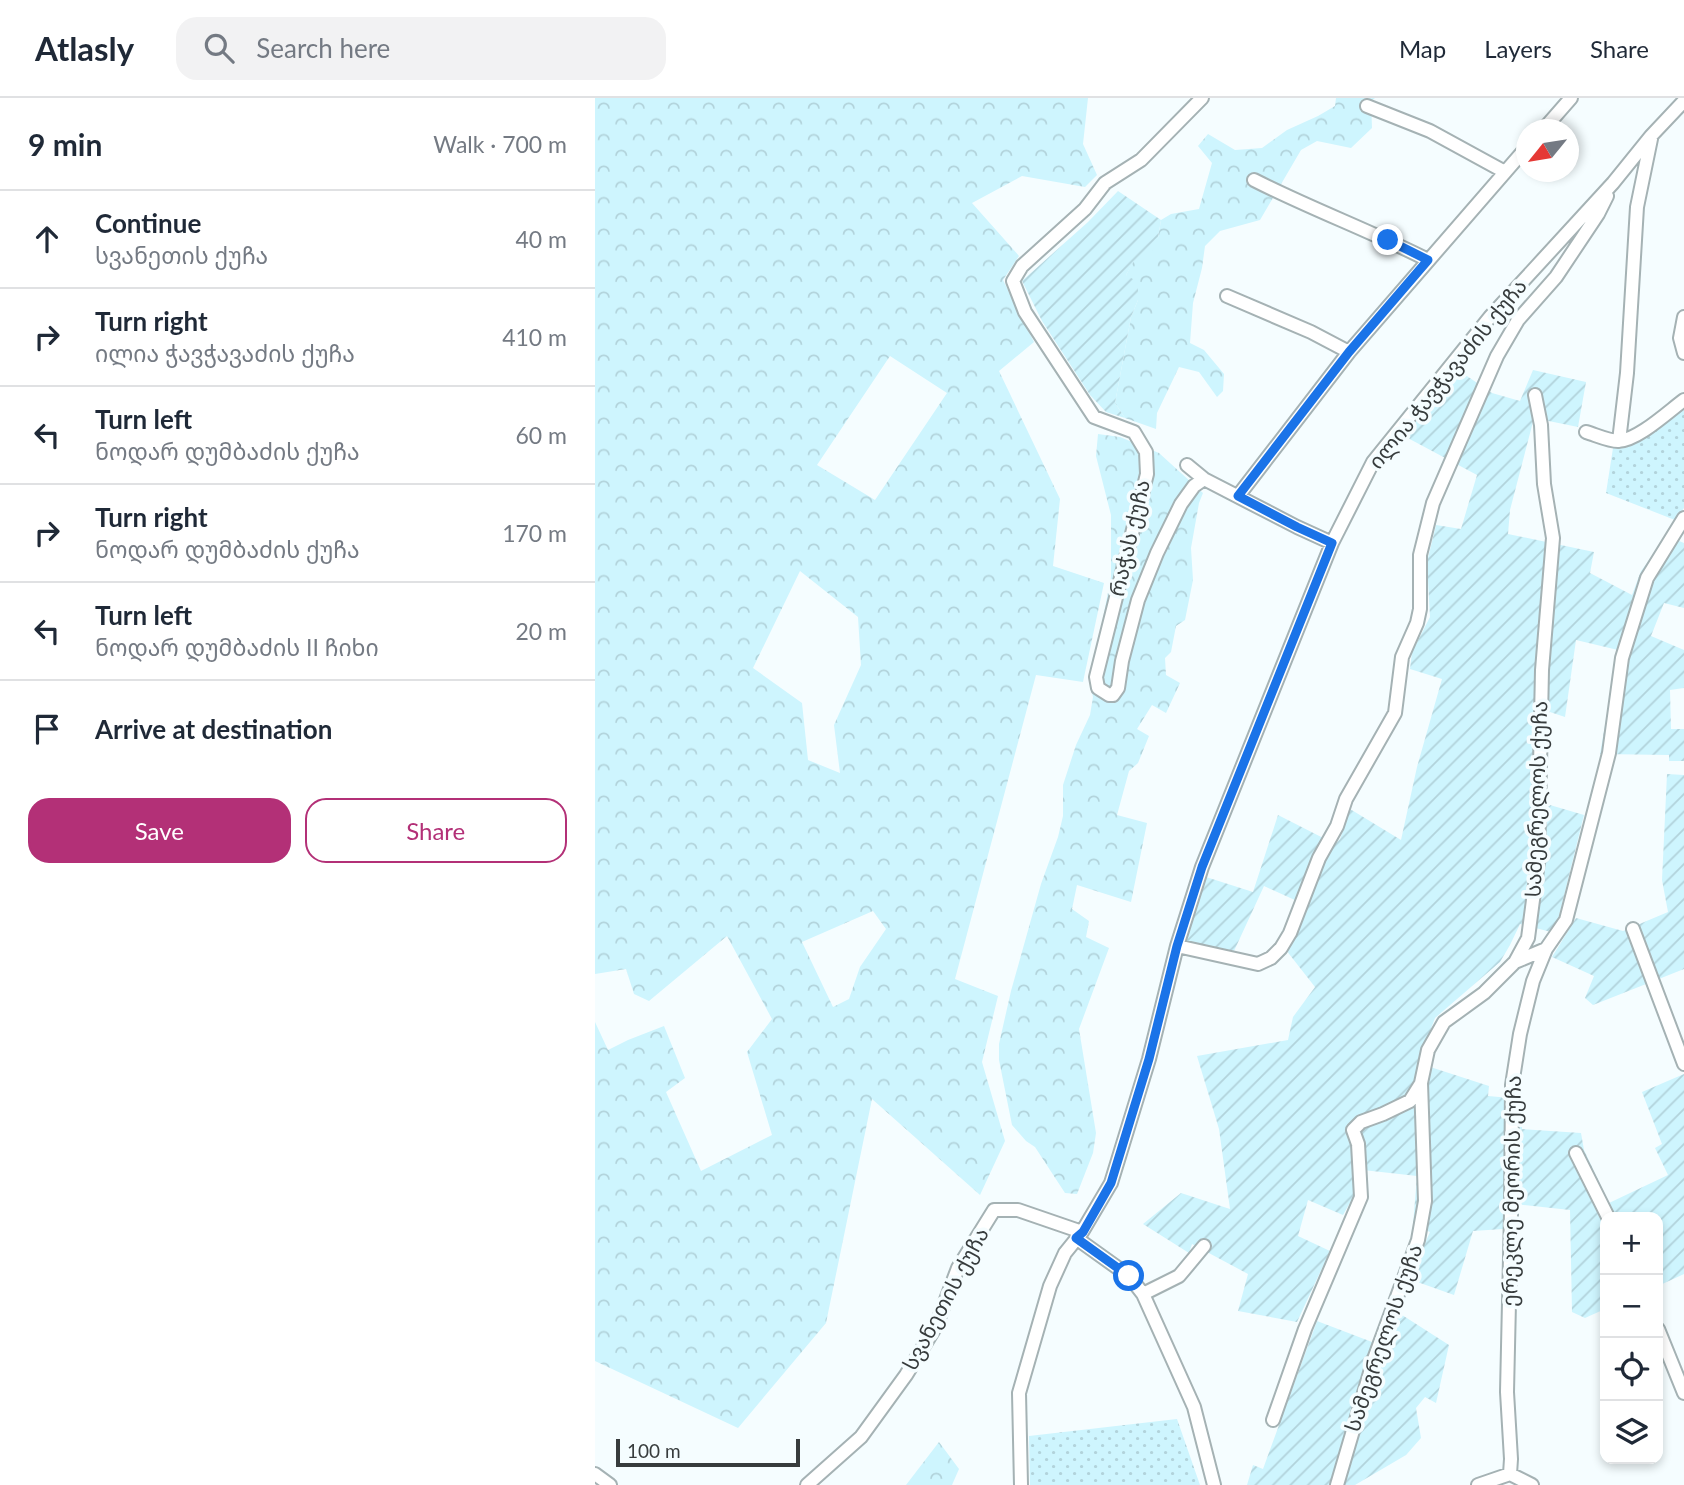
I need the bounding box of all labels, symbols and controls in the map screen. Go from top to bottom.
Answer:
search box [176,17,666,80]
text: Atlasly [35,28,134,68]
icon: search [200,29,238,67]
text: Search here [256,32,390,64]
text: Map [1399,34,1446,63]
text: Layers [1484,34,1552,63]
text: Share [1590,34,1649,63]
north arrow [1516,119,1579,182]
text: 9 min [28,126,102,162]
text: Walk · 700 m [433,130,567,158]
text: Continue [95,207,201,239]
icon: ahead [28,220,66,258]
route end [1372,224,1403,255]
text: 40 m [516,225,567,253]
text: სვანეთის ქუჩა [95,241,268,269]
street label: ილია ჭავჭავაძის ქუჩა [1362,273,1533,474]
text: Turn right [95,305,208,337]
icon: right [28,318,66,356]
text: 410 m [502,323,567,351]
text: ილია ჭავჭავაძის ქუჩა [95,339,355,367]
text: Turn left [95,403,192,435]
icon: left [28,416,66,454]
text: 60 m [516,421,567,449]
text: ნოდარ დუმბაძის ქუჩა [95,437,360,465]
street label: რაჭას ქუჩა [1103,477,1155,599]
text: Turn right [95,501,208,533]
icon: right [28,514,66,552]
text: 170 m [502,519,567,547]
text: ნოდარ დუმბაძის ქუჩა [95,535,360,563]
text: Turn left [95,599,192,631]
icon: left [28,612,66,650]
text: 20 m [516,617,567,645]
text: ნოდარ დუმბაძის II ჩიხი [95,633,379,661]
street label: სამეგრელოს ქუჩა [1520,700,1553,898]
icon: arrive [28,710,66,748]
text: Arrive at destination [95,713,332,745]
button: Save [28,798,291,863]
button: Share [305,798,567,863]
street label: ერეკლე მეორის ქუჩა [1496,1075,1527,1307]
map controls [1600,1212,1663,1464]
button: + [1600,1212,1663,1275]
street label: სვანეთის ქუჩა [897,1223,994,1374]
street label: სამეგრელოს ქუჩა [1339,1240,1428,1435]
route start [1113,1260,1144,1291]
button: − [1600,1275,1663,1338]
button: locate [1600,1338,1663,1401]
button: layers [1600,1401,1663,1464]
scale bar [616,1436,800,1468]
text: 100 m [627,1439,681,1462]

